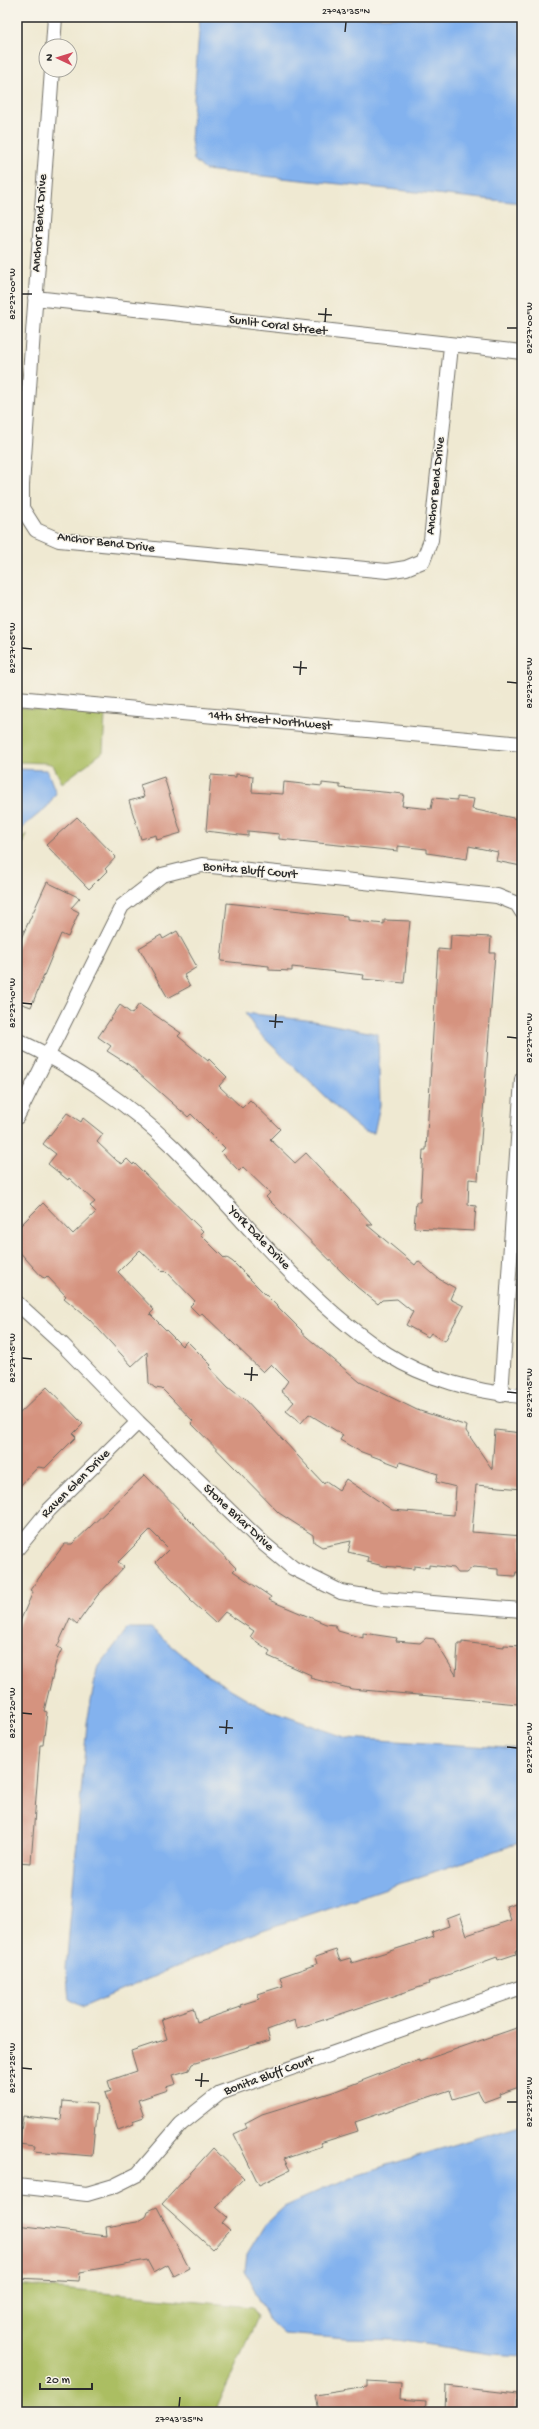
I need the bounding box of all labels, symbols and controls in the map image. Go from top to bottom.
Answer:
text: 27°43'35"N [322,6,371,18]
north arrow [38,38,78,78]
text: N [44,53,56,61]
street label: Anchor Bend Drive [29,173,51,273]
text: 82°27'00"W [7,268,19,320]
text: 82°27'00"W [524,302,536,354]
street label: Sunlit Coral Street [228,313,330,340]
street label: Anchor Bend Drive [423,436,449,536]
street label: Anchor Bend Drive [56,530,156,556]
text: 82°27'05"W [7,622,19,674]
text: 82°27'05"W [524,657,536,709]
street label: 14th Street Northwest [207,708,334,734]
street label: Bonita Bluff Court [201,859,299,883]
text: 82°27'10"W [7,978,19,1028]
text: 82°27'10"W [524,1013,536,1063]
street label: York Dale Drive [224,1202,293,1273]
text: 82°27'15"W [7,1333,19,1383]
text: 82°27'15"W [524,1368,536,1418]
street label: Raven Glen Drive [38,1446,114,1522]
street label: Stone Briar Drive [199,1481,277,1555]
text: 82°27'20"W [7,1687,19,1738]
text: 82°27'20"W [524,1722,536,1773]
text: 82°27'25"W [7,2042,19,2093]
street label: Bonita Bluff Court [221,2052,318,2100]
text: 82°27'25"W [524,2076,536,2127]
scale bar [40,2365,92,2391]
text: 20 m [46,2374,71,2388]
text: 27°43'35"N [155,2414,204,2426]

